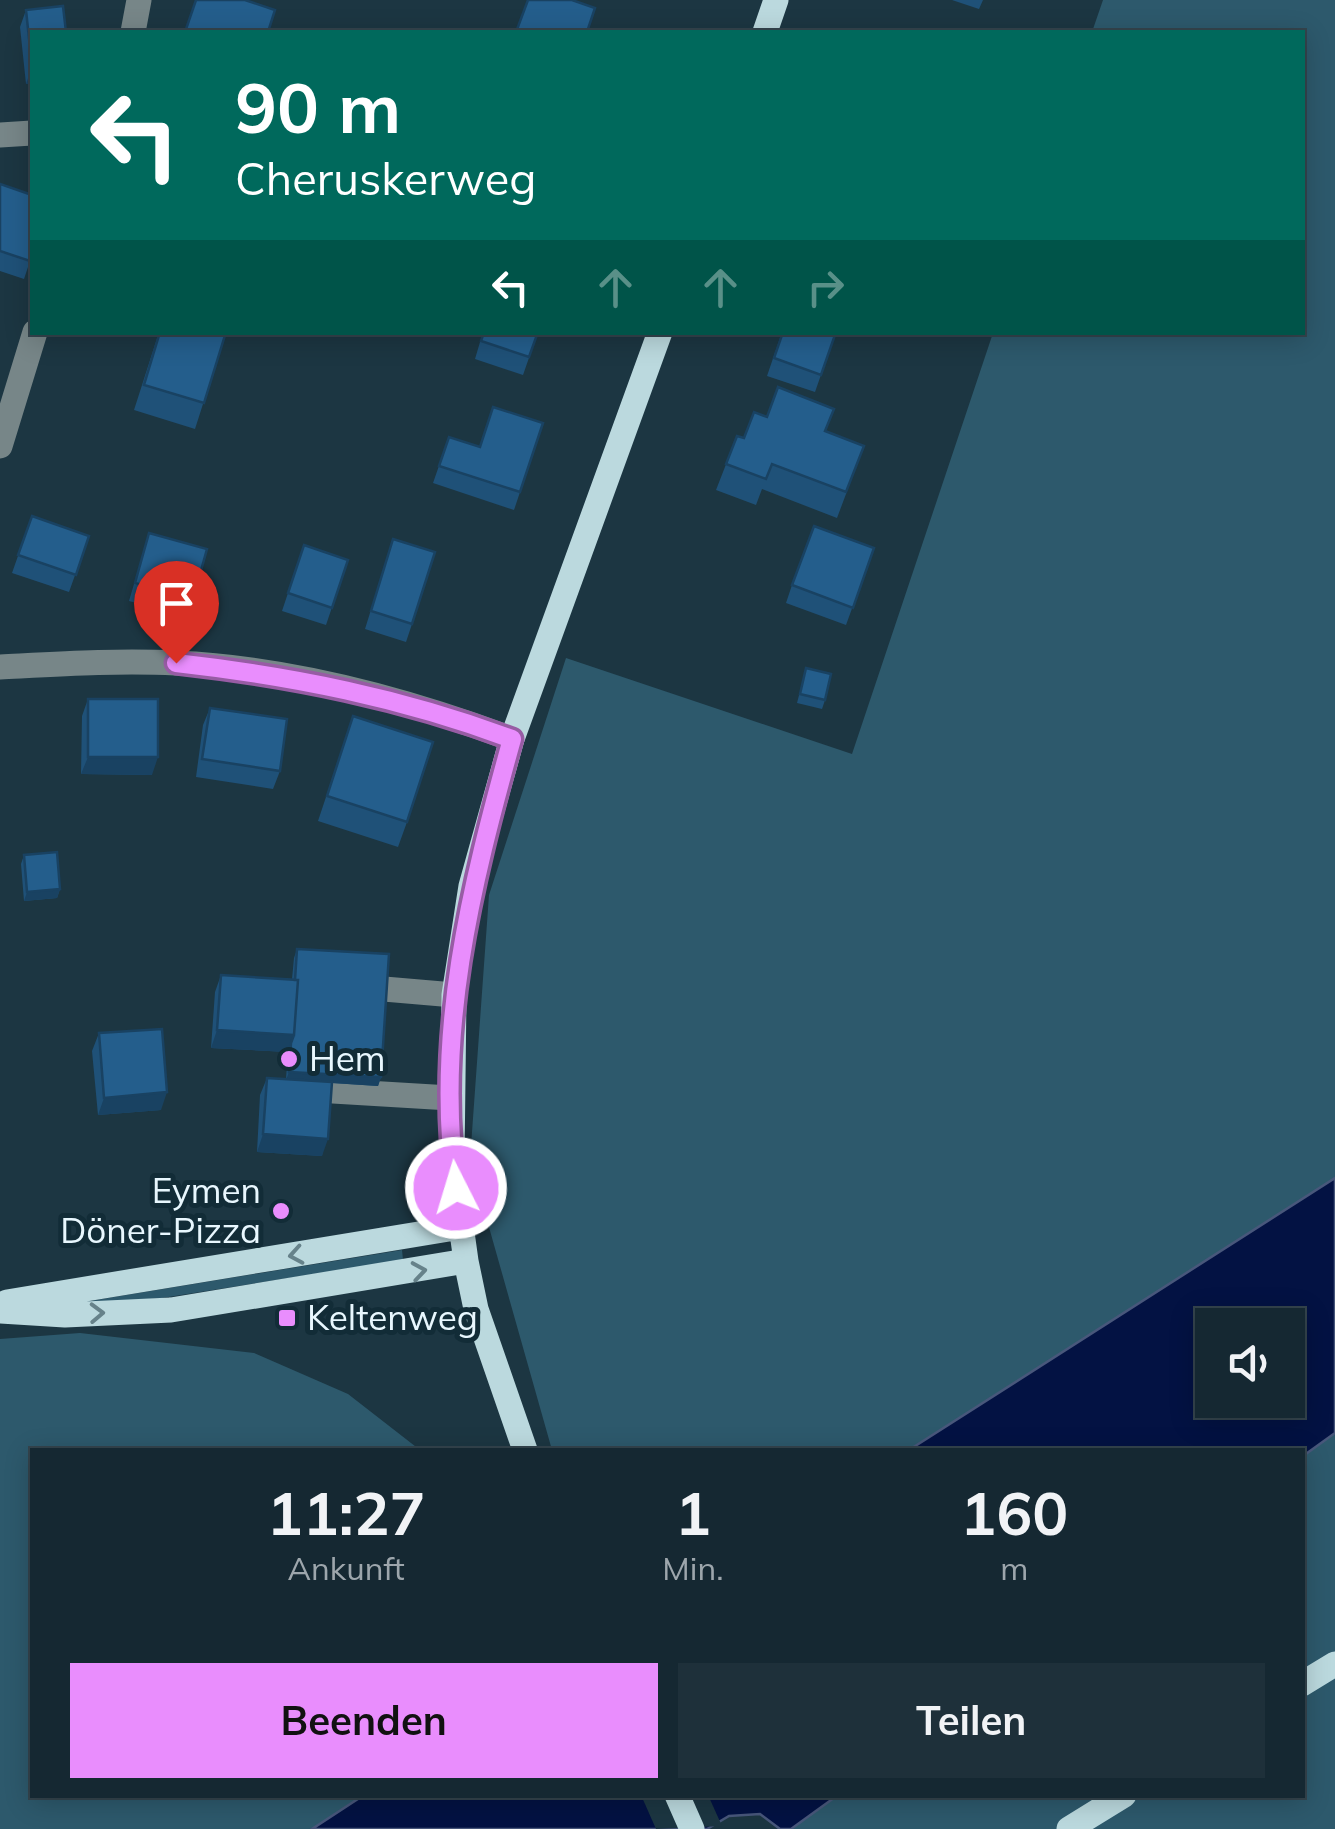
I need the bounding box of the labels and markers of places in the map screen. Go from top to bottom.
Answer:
pin [134,561,219,664]
place label: Hem [309,1036,386,1080]
marker: Hem [278,1048,300,1070]
place label: Eymen Döner-Pizza [60,1168,261,1252]
marker: Eymen Döner-Pizza [270,1200,292,1222]
place label: Keltenweg [307,1295,478,1339]
marker: Keltenweg [276,1307,298,1329]

